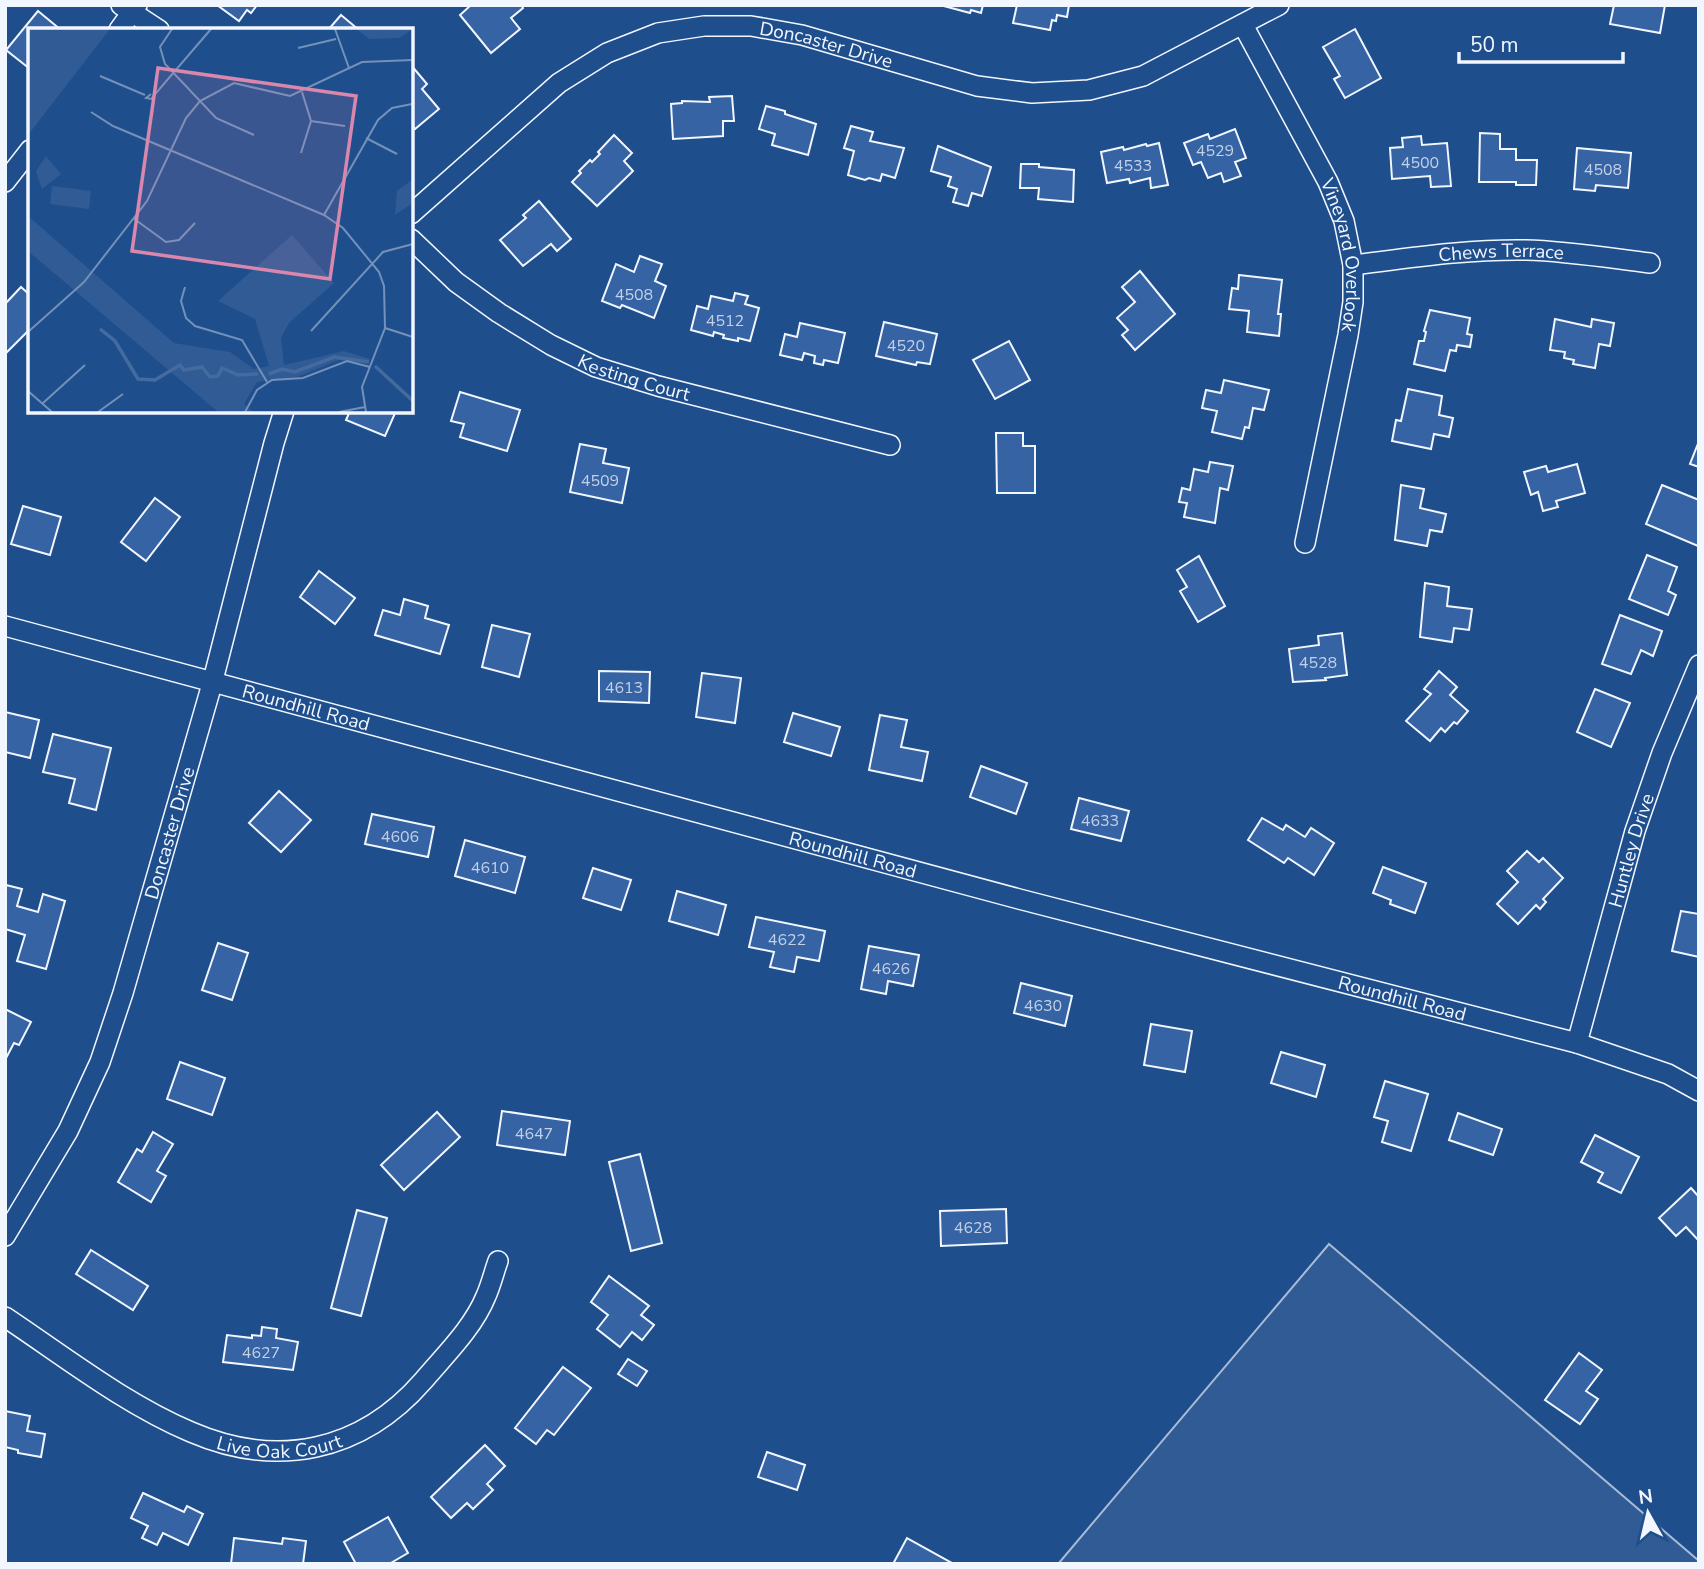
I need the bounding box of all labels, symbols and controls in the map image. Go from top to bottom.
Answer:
street label: Doncaster Drive [757,16,896,75]
scale bar [1459,21,1624,65]
inset map [28,28,413,413]
text: 50 m [1470,31,1519,59]
house number: 4529 [1196,140,1234,162]
house number: 4500 [1401,152,1439,174]
house number: 4533 [1114,155,1152,177]
house number: 4508 [1584,159,1622,181]
street label: Vineyard Overlook [1313,173,1366,334]
street label: Chews Terrace [1437,238,1565,268]
house number: 4508 [615,284,653,306]
house number: 4512 [706,310,744,332]
house number: 4520 [887,335,925,357]
street label: Kesting Court [573,348,693,408]
house number: 4509 [581,470,619,492]
house number: 4528 [1299,652,1337,674]
house number: 4613 [605,677,643,699]
street label: Roundhill Road [239,678,373,738]
street label: Doncaster Drive [139,764,202,902]
street label: Huntley Drive [1603,790,1661,911]
house number: 4633 [1081,810,1119,832]
house number: 4606 [381,826,419,848]
street label: Roundhill Road [786,826,919,885]
house number: 4610 [471,857,509,879]
house number: 4622 [768,929,806,951]
house number: 4626 [872,958,910,980]
street label: Roundhill Road [1335,970,1469,1028]
house number: 4630 [1024,995,1062,1017]
house number: 4647 [515,1123,553,1145]
house number: 4628 [954,1217,992,1239]
house number: 4627 [242,1342,280,1364]
street label: Live Oak Court [214,1428,346,1465]
north arrow [1613,1478,1683,1548]
text: N [1637,1483,1655,1511]

